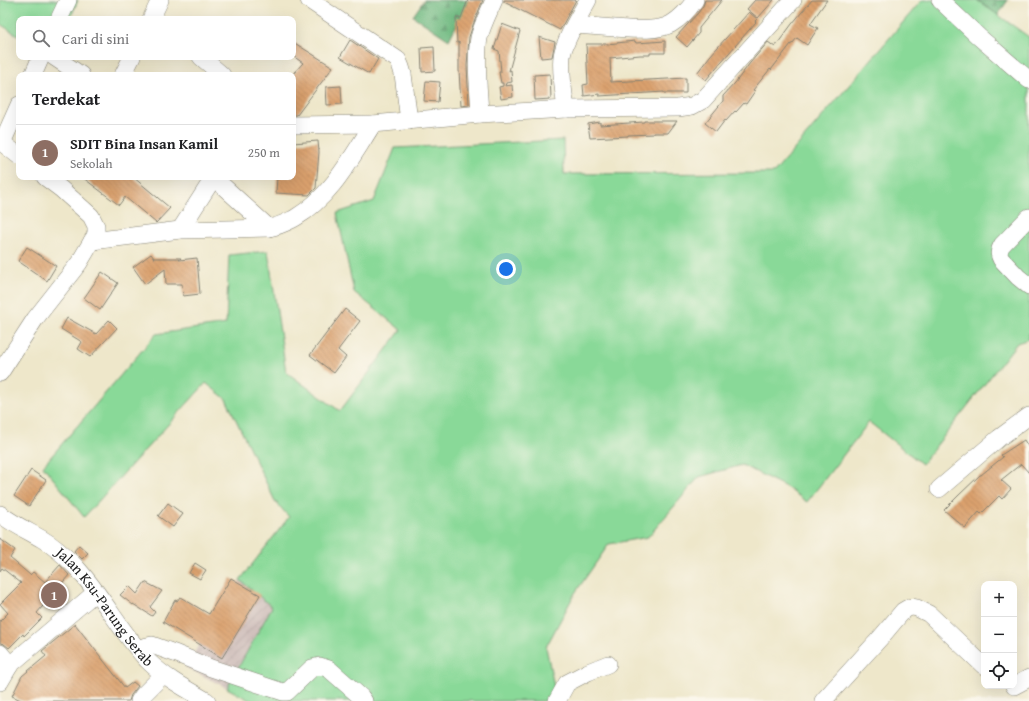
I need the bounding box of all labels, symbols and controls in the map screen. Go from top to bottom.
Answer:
search box [16,16,296,60]
icon: search [30,27,52,49]
text: Cari di sini [62,28,129,49]
text: Terdekat [32,86,100,111]
text: SDIT Bina Insan Kamil [70,133,218,154]
text: 1 [42,143,48,162]
text: 250 m [248,143,280,162]
text: Sekolah [70,154,113,173]
your location [496,259,516,279]
street label: Jalan Ksu-Parung Serab [50,541,159,671]
pin: 1 [41,580,67,610]
map controls [981,581,1017,689]
button: + [981,581,1017,617]
button: − [981,617,1017,653]
button: locate [981,653,1017,689]

